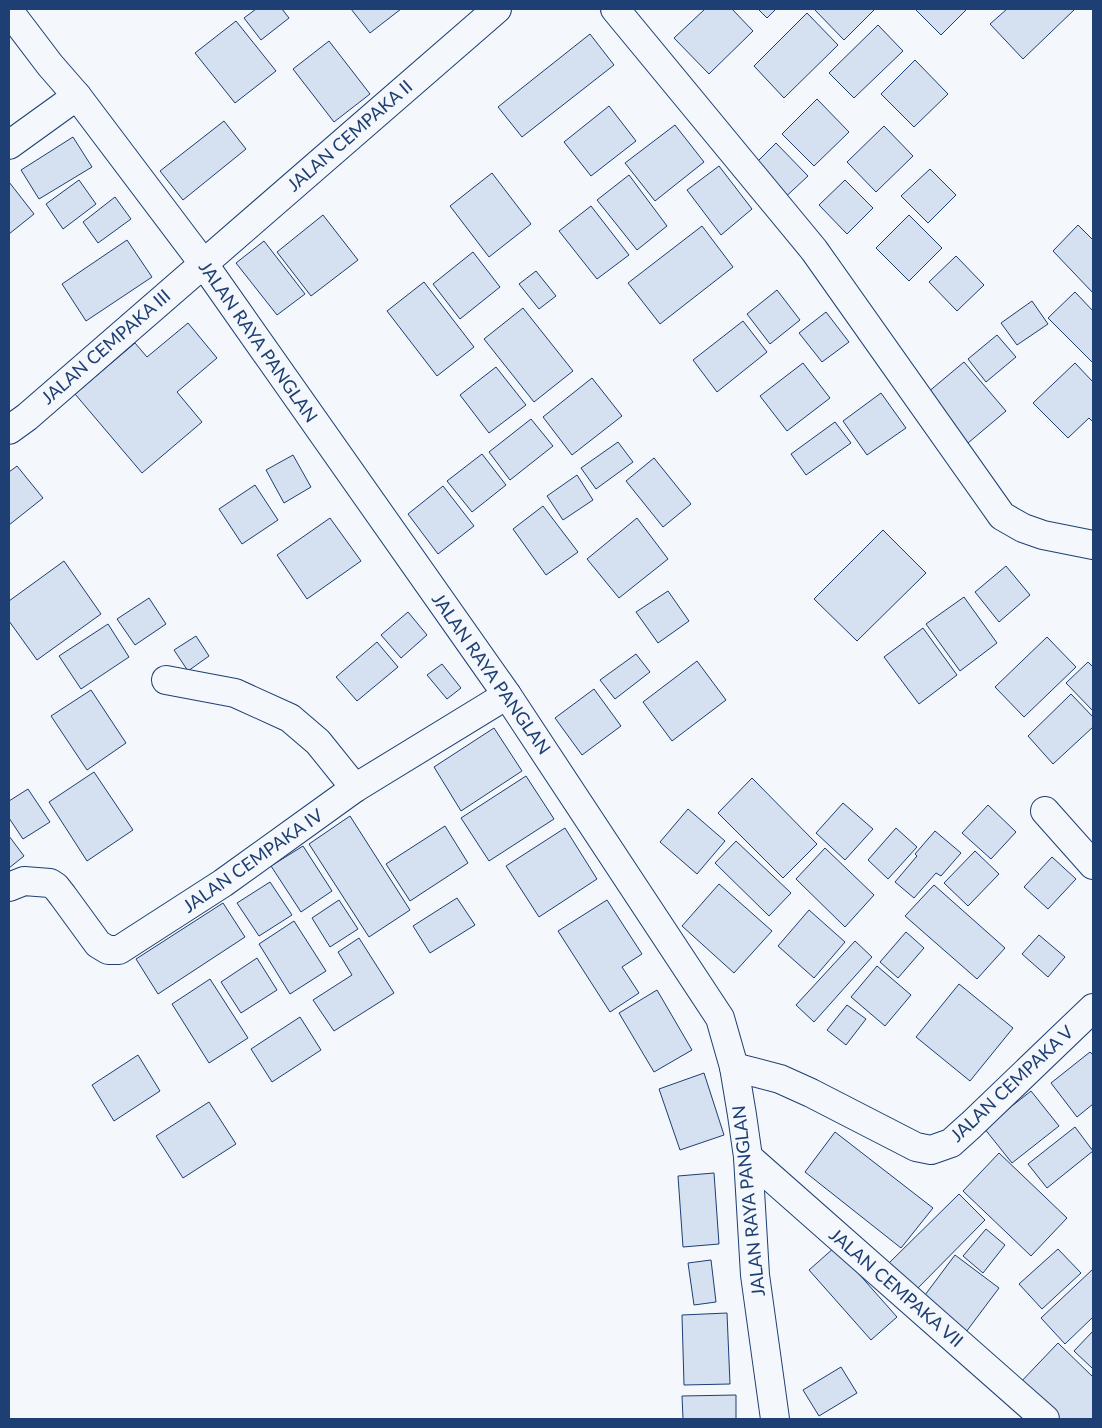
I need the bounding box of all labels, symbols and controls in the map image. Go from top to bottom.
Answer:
street label: JALAN CEMPAKA II [282,75,416,196]
street label: JALAN RAYA PANGLAN [195,257,323,426]
street label: JALAN CEMPAKA III [36,284,174,408]
street label: JALAN RAYA PANGLAN [428,589,556,758]
street label: JALAN CEMPAKA IV [178,803,327,917]
street label: JALAN CEMPAKA V [945,1020,1078,1146]
street label: JALAN RAYA PANGLAN [727,1105,769,1298]
street label: JALAN CEMPAKA VII [825,1223,968,1351]

